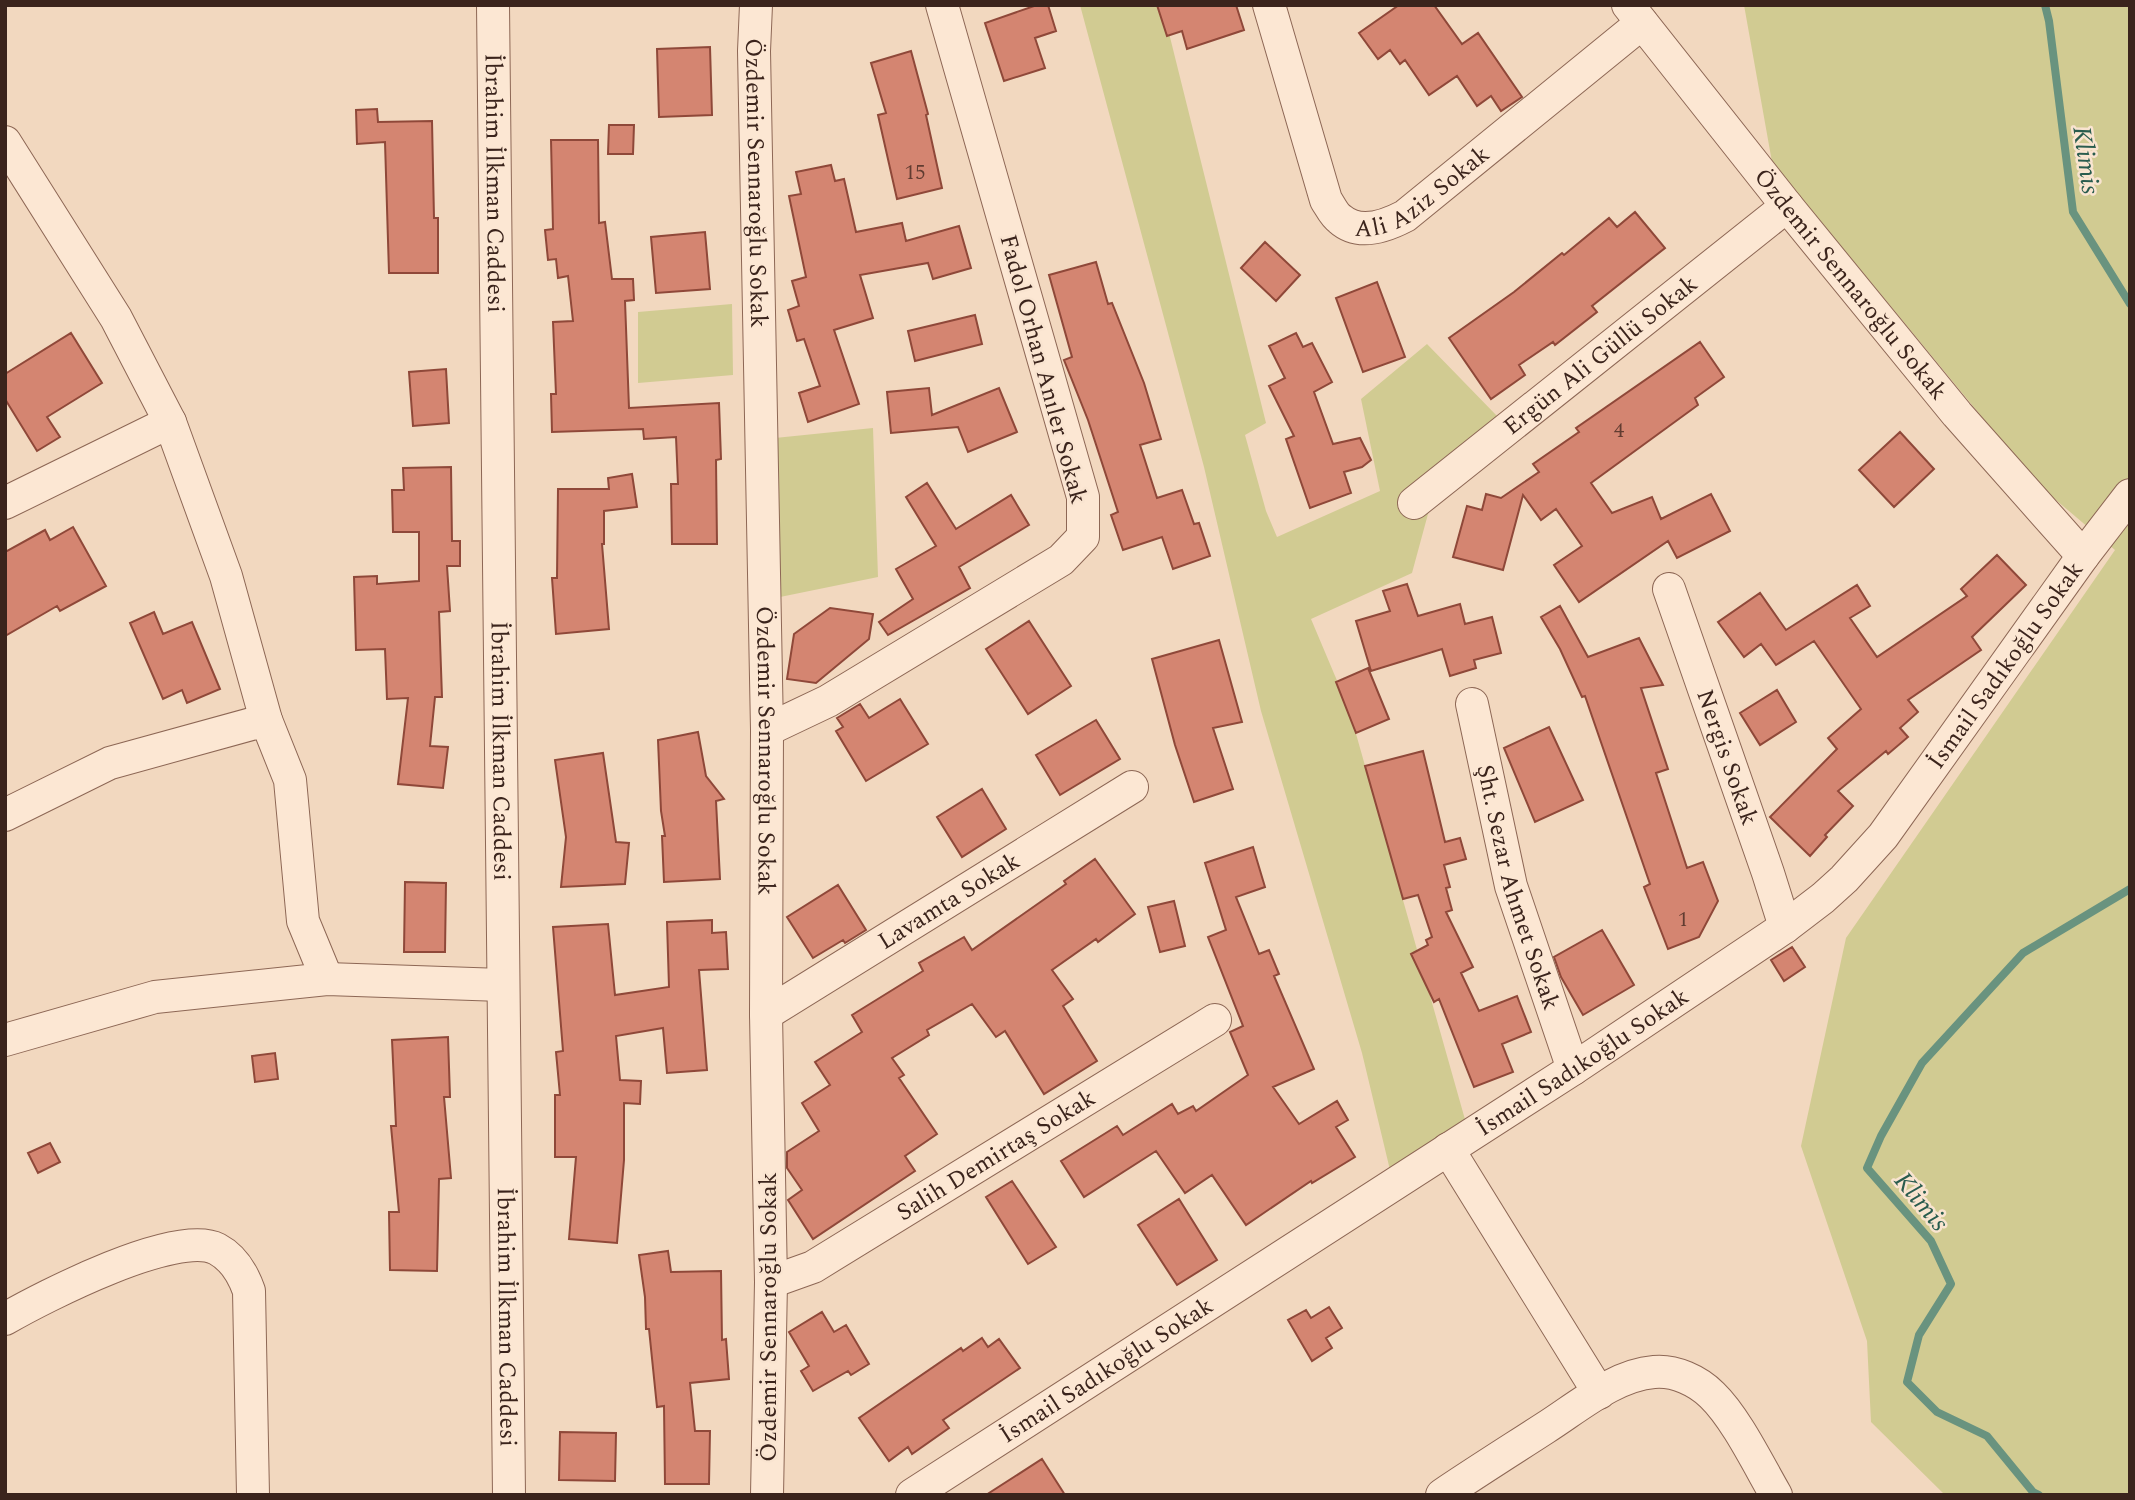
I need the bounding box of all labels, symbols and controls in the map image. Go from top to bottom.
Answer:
street label: Özdemir Sennaroğlu Sokak [735,37,776,328]
street label: İbrahim İlkman Caddesi [475,53,513,313]
water label: Klimis [2061,124,2111,197]
street label: Ali Aziz Sokak [1354,137,1498,247]
house number: 15 [905,157,926,189]
street label: Özdemir Sennaroğlu Sokak [1745,161,1956,408]
street label: Fadol Orhan Anıler Sokak [990,231,1096,508]
street label: Ergün Ali Güllü Sokak [1496,267,1706,444]
house number: 4 [1614,415,1625,447]
street label: İsmail Sadıkoğlu Sokak [1919,554,2093,777]
street label: Özdemir Sennaroğlu Sokak [746,606,784,896]
street label: İbrahim İlkman Caddesi [481,621,519,881]
street label: Nergis Sokak [1686,685,1767,830]
street label: Şht. Sezar Ahmet Sokak [1466,761,1569,1015]
street label: Lavamta Sokak [871,844,1027,959]
house number: 1 [1678,904,1688,936]
street label: İsmail Sadıkoğlu Sokak [1469,979,1696,1146]
street label: Salih Demirtaş Sokak [890,1081,1103,1231]
water label: Klimis [1884,1163,1958,1241]
street label: Özdemir Sennaroğlu Sokak [751,1172,787,1462]
street label: İbrahim İlkman Caddesi [487,1187,525,1447]
street label: İsmail Sadıkoğlu Sokak [993,1288,1221,1453]

